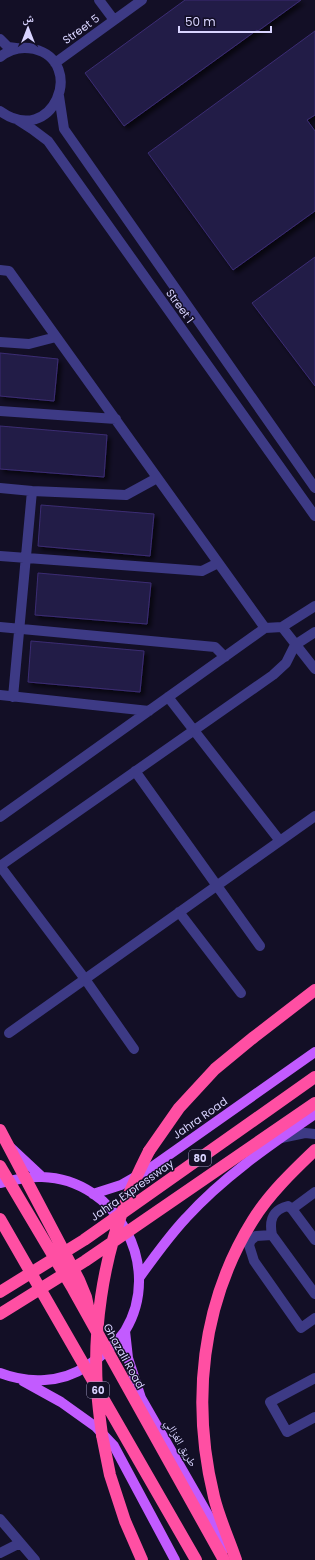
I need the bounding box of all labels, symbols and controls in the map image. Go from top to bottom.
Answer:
north arrow [8,8,48,48]
scale bar [179,8,271,34]
text: ش [22,10,34,26]
street label: Street 5 [59,10,103,48]
text: 50 m [185,13,216,30]
street label: Street 1 [162,286,198,326]
street label: Jahra Road [169,1093,231,1143]
road number: 80 [189,1150,211,1166]
street label: Jahra Expressway [87,1155,177,1225]
street label: Ghazali Road [99,1320,149,1392]
road number: 60 [87,1382,109,1398]
street label: طريق الغزالي [160,1417,201,1470]

